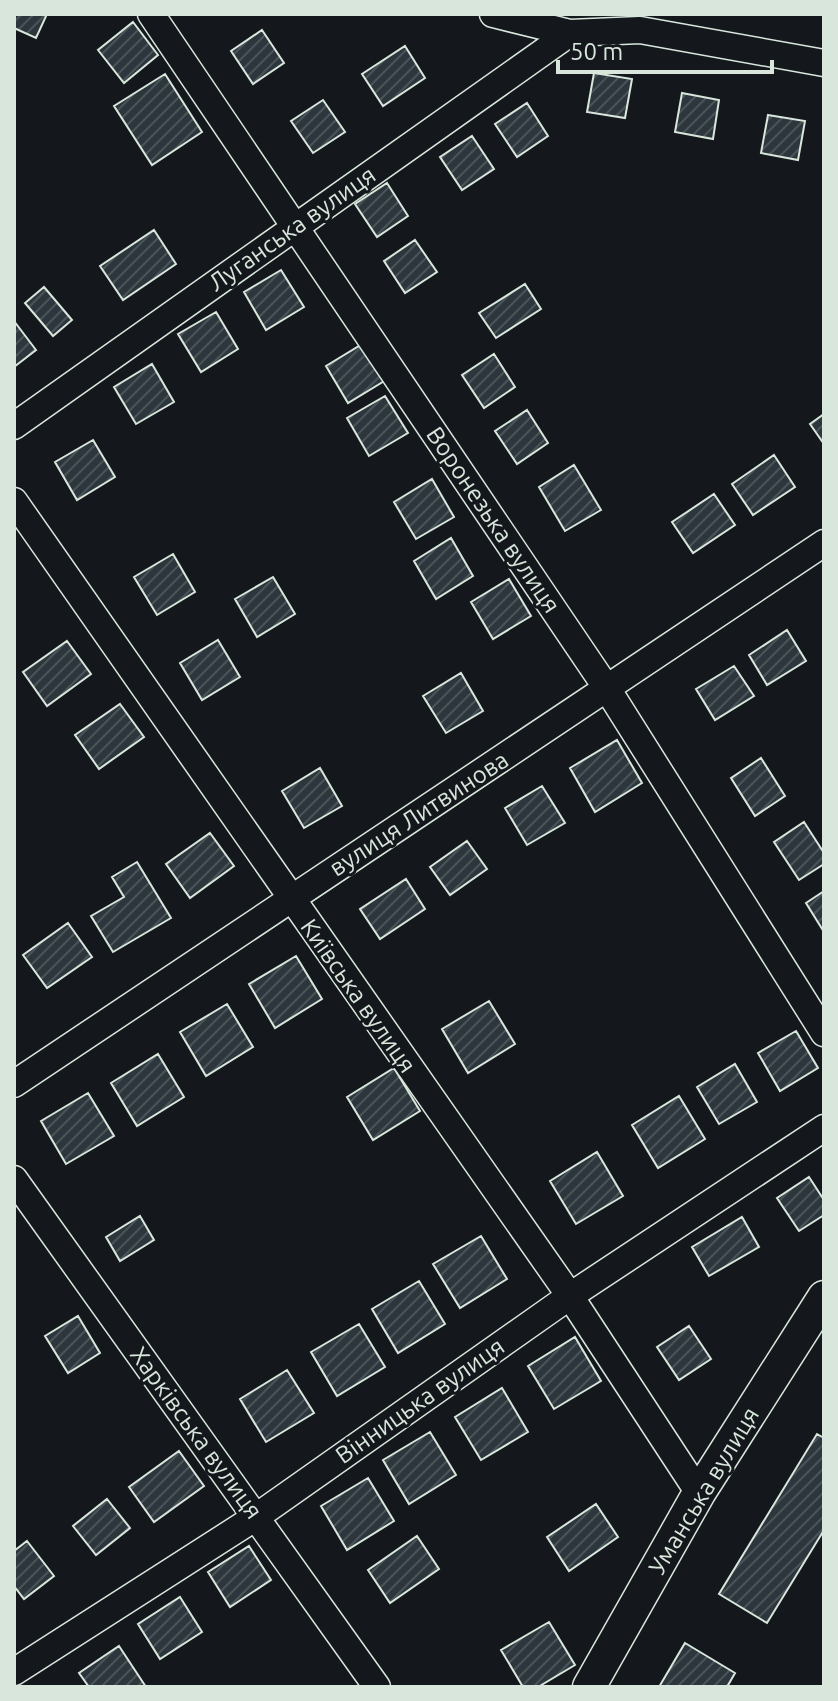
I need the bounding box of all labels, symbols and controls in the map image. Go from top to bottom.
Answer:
scale bar [558,24,772,74]
text: 50 m [570,38,623,65]
street label: Луганська вулиця [203,161,380,296]
street label: Воронезька вулиця [421,422,566,618]
street label: вулиця Литвинова [324,746,513,881]
street label: Київська вулиця [295,914,421,1078]
street label: Вінницька вулиця [330,1332,509,1469]
street label: Харківська вулиця [125,1341,268,1524]
street label: Уманська вулиця [643,1402,764,1579]

